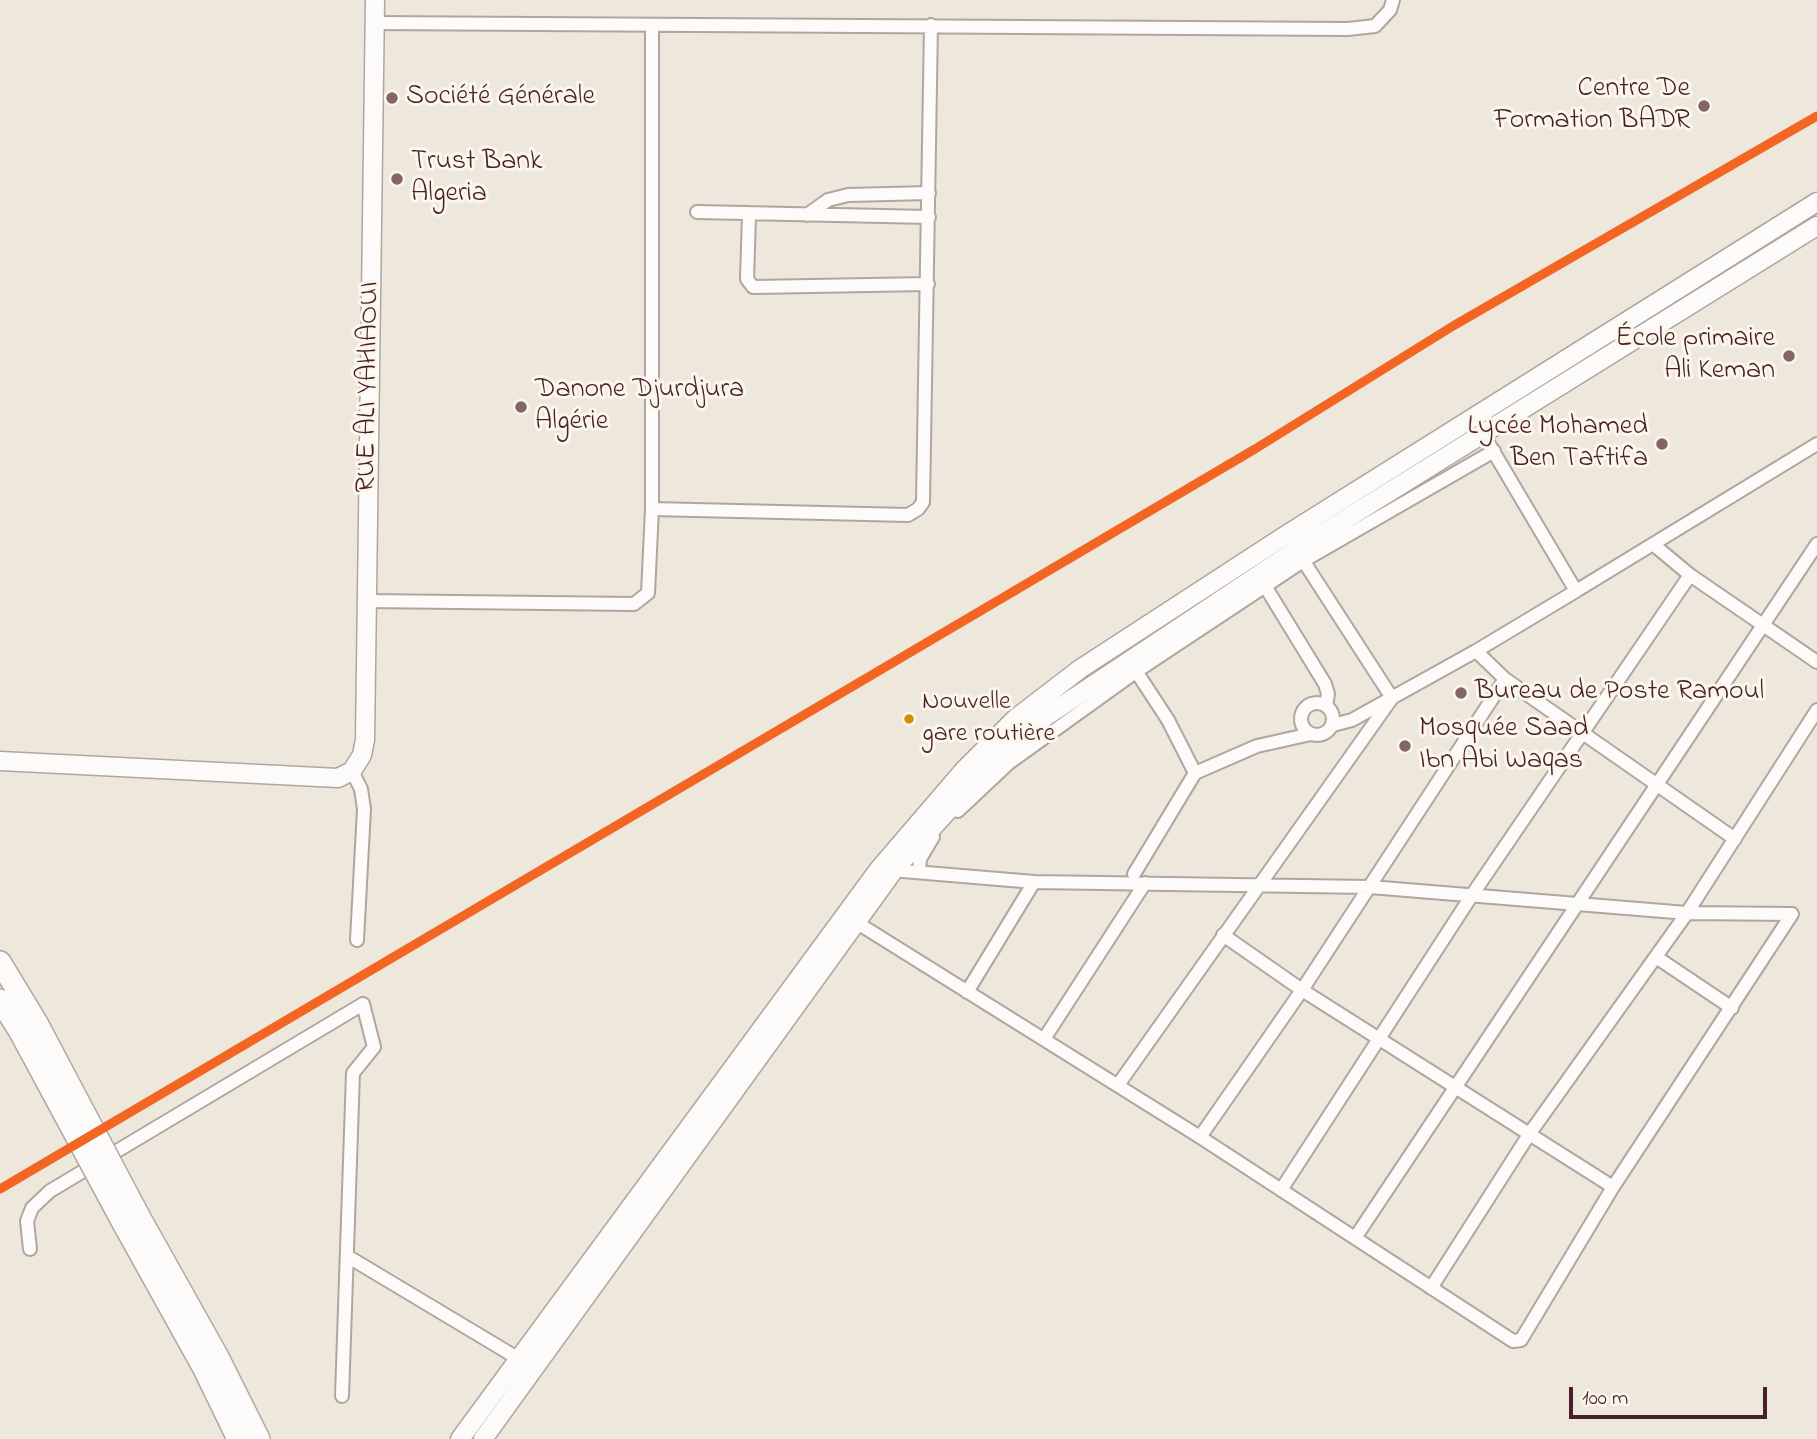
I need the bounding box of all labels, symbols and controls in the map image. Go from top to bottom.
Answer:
place label: Centre De Formation BADR [1494,73,1690,139]
place label: Société Générale [406,81,595,115]
marker: Société Générale [384,90,400,106]
marker: Centre De Formation BADR [1696,98,1712,114]
place label: Trust Bank Algeria [411,146,542,212]
marker: Trust Bank Algeria [389,171,405,187]
street label: RUE ALI YAHIAOUI [351,281,389,493]
place label: École primaire Ali Keman [1616,323,1775,389]
marker: École primaire Ali Keman [1781,348,1797,364]
place label: Danone Djurdjura Algérie [535,374,744,440]
marker: Danone Djurdjura Algérie [513,399,529,415]
place label: Lycée Mohamed Ben Taftifa [1468,411,1648,477]
marker: Lycée Mohamed Ben Taftifa [1654,436,1670,452]
place label: Bureau de Poste Ramoul [1475,676,1764,710]
marker: Bureau de Poste Ramoul [1453,685,1469,701]
place label: Nouvelle gare routière [922,688,1055,750]
marker: Nouvelle gare routière [902,712,916,726]
place label: Mosquée Saad Ibn Abi Waqas [1419,713,1588,779]
marker: Mosquée Saad Ibn Abi Waqas [1397,738,1413,754]
scale bar [1572,1372,1770,1416]
text: 100 m [1582,1384,1628,1414]

